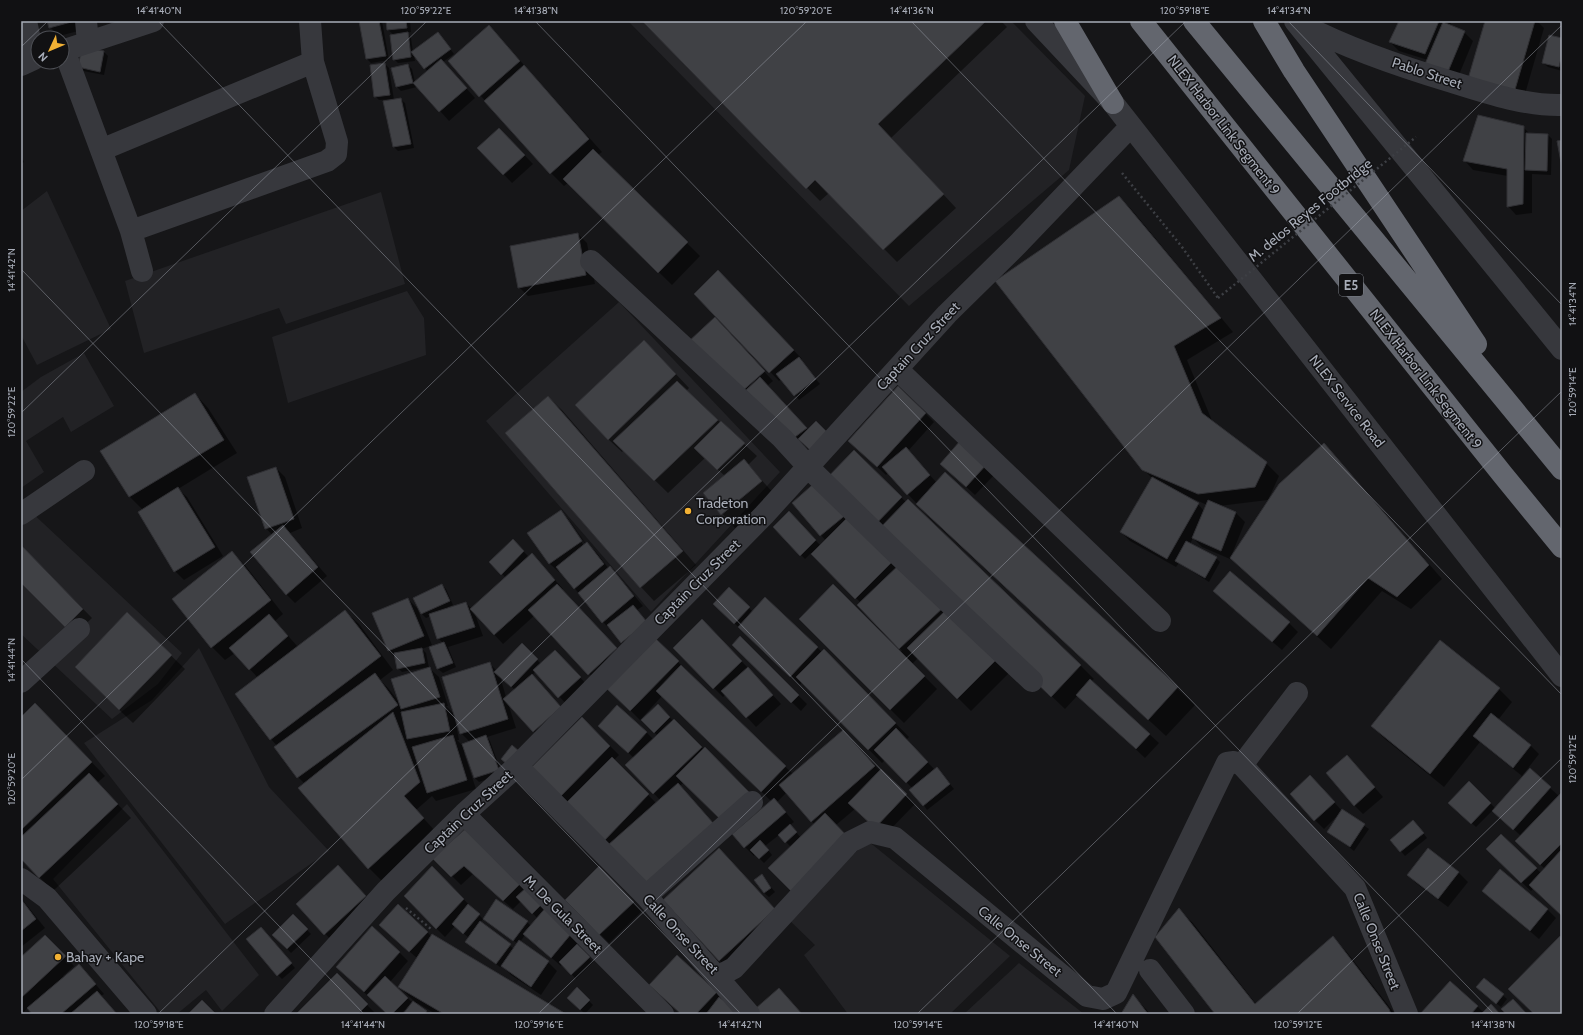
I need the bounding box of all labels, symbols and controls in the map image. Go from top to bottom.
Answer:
text: 14°41'40"N [136,4,182,17]
text: 120°59'22"E [401,4,452,17]
text: 14°41'38"N [514,4,558,17]
text: 120°59'20"E [780,4,833,17]
text: 14°41'36"N [890,4,934,17]
text: 120°59'18"E [1160,4,1210,17]
text: 14°41'34"N [1267,4,1311,17]
north arrow [30,30,70,70]
text: N [35,49,51,65]
street label: NLEX Harbor Link Segment 9 [1164,51,1284,199]
street label: Pablo Street [1390,53,1464,93]
street label: M. delos Reyes Footbridge [1244,154,1376,266]
text: 14°41'42"N [5,248,18,292]
road number: E5 [1339,274,1363,296]
text: 14°41'34"N [1566,282,1579,326]
street label: Captain Cruz Street [872,298,964,394]
street label: NLEX Harbor Link Segment 9 [1366,305,1486,453]
street label: NLEX Service Road [1305,351,1389,451]
text: 120°59'14"E [1566,367,1579,416]
text: 120°59'22"E [5,386,18,437]
place label: Tradeton Corporation [696,494,766,528]
marker: Tradeton Corporation [683,506,693,516]
street label: Captain Cruz Street [650,535,744,629]
text: 14°41'44"N [5,638,18,682]
text: 120°59'12"E [1566,734,1579,783]
text: 120°59'20"E [5,752,18,805]
street label: Captain Cruz Street [420,766,516,858]
street label: M. De Gula Street [520,871,606,957]
street label: Calle Onse Street [639,890,723,978]
street label: Calle Onse Street [1349,890,1405,992]
street label: Calle Onse Street [974,902,1066,981]
place label: Bahay + Kape [66,948,144,966]
marker: Bahay + Kape [53,952,63,962]
text: 120°59'18"E [134,1018,184,1031]
text: 14°41'44"N [341,1018,385,1031]
text: 120°59'16"E [515,1018,564,1031]
text: 14°41'42"N [718,1018,762,1031]
text: 120°59'14"E [894,1018,943,1031]
text: 14°41'40"N [1093,1018,1139,1031]
text: 120°59'12"E [1274,1018,1323,1031]
text: 14°41'38"N [1471,1018,1515,1031]

